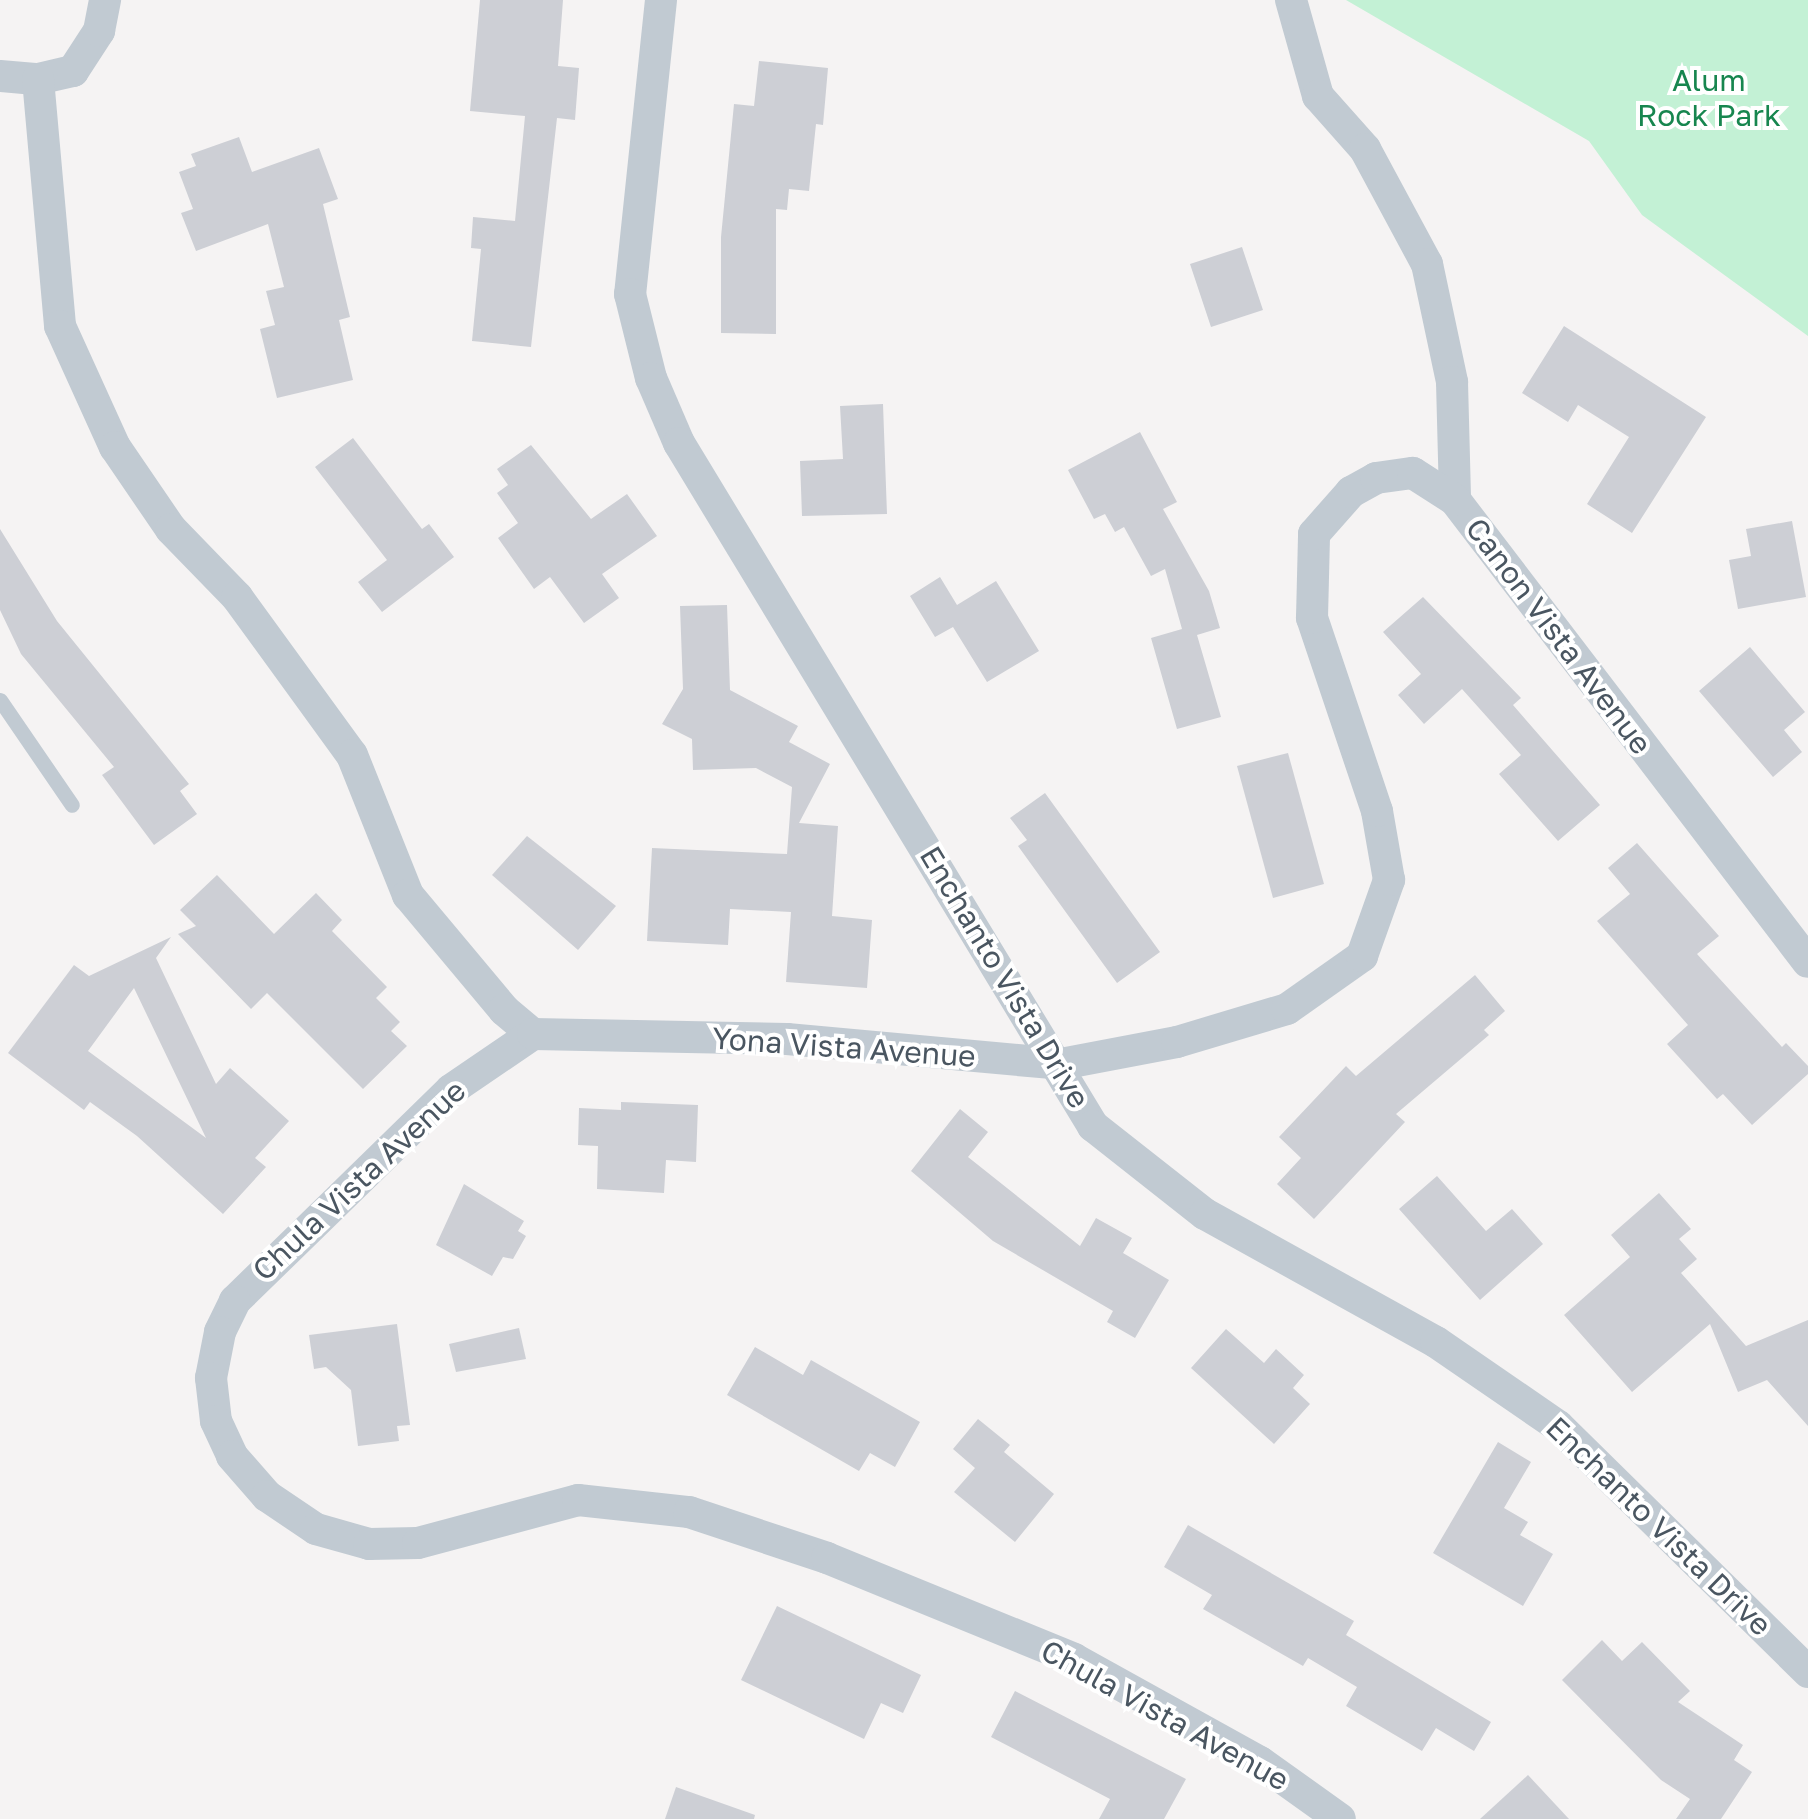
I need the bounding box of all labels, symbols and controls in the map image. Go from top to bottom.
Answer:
park label: Alum Rock Park [1637,62,1781,132]
street label: Canon Vista Avenue [1459,511,1659,761]
street label: Enchanto Vista Drive [913,840,1097,1114]
street label: Yona Vista Avenue [711,1020,977,1074]
street label: Chula Vista Avenue [245,1072,473,1288]
street label: Enchanto Vista Drive [1539,1409,1779,1643]
street label: Chula Vista Avenue [1035,1632,1295,1798]

